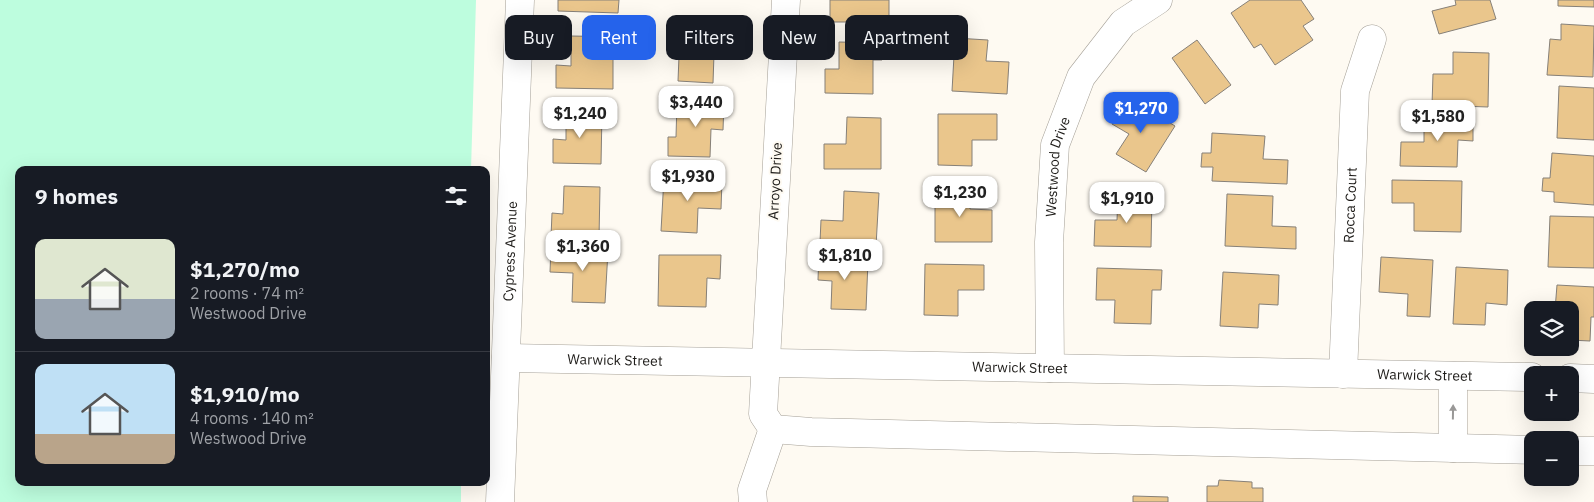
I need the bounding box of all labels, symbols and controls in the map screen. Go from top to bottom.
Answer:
chip: Buy [505,15,572,60]
chip: Rent [582,15,656,60]
chip: Filters [666,15,753,60]
chip: New [763,15,835,60]
chip: Apartment [845,15,968,60]
pin: $3,440 [655,86,737,128]
text: $3,440 [670,92,722,112]
pin: $1,270 [1100,92,1182,134]
pin: $1,240 [539,96,621,139]
text: $1,270 [1115,98,1167,118]
pin: $1,580 [1397,100,1479,142]
text: $1,240 [554,103,606,123]
text: $1,580 [1412,106,1464,126]
street label: Westwood Drive [1042,114,1074,218]
street label: Arroyo Drive [764,142,786,220]
pin: $1,930 [647,160,729,202]
text: $1,930 [662,166,714,186]
street label: Rocca Court [1340,167,1361,244]
pin: $1,230 [919,176,1001,218]
text: 9 homes [35,182,118,210]
icon: filters [442,182,470,210]
text: $1,230 [934,182,986,202]
pin: $1,910 [1086,182,1168,224]
text: $1,910 [1101,188,1153,208]
street label: Cypress Avenue [499,200,521,302]
pin: $1,360 [542,230,624,272]
text: $1,360 [557,236,609,256]
pin: $1,810 [804,238,886,281]
text: $1,810 [819,245,871,265]
text: $1,270/mo [190,255,300,283]
icon: home [75,259,135,319]
text: 2 rooms · 74 m² [190,283,304,303]
map controls [1524,301,1579,486]
button: layers [1524,301,1579,356]
text: Westwood Drive [190,303,306,323]
street label: Warwick Street [567,350,663,370]
street label: Warwick Street [972,358,1068,377]
street label: Warwick Street [1377,365,1473,385]
button: + [1524,366,1579,421]
text: $1,910/mo [190,380,300,408]
icon: home [75,384,135,444]
one-way arrow [1449,404,1457,420]
text: 4 rooms · 140 m² [190,408,314,428]
text: Westwood Drive [190,428,306,448]
button: − [1524,431,1579,486]

